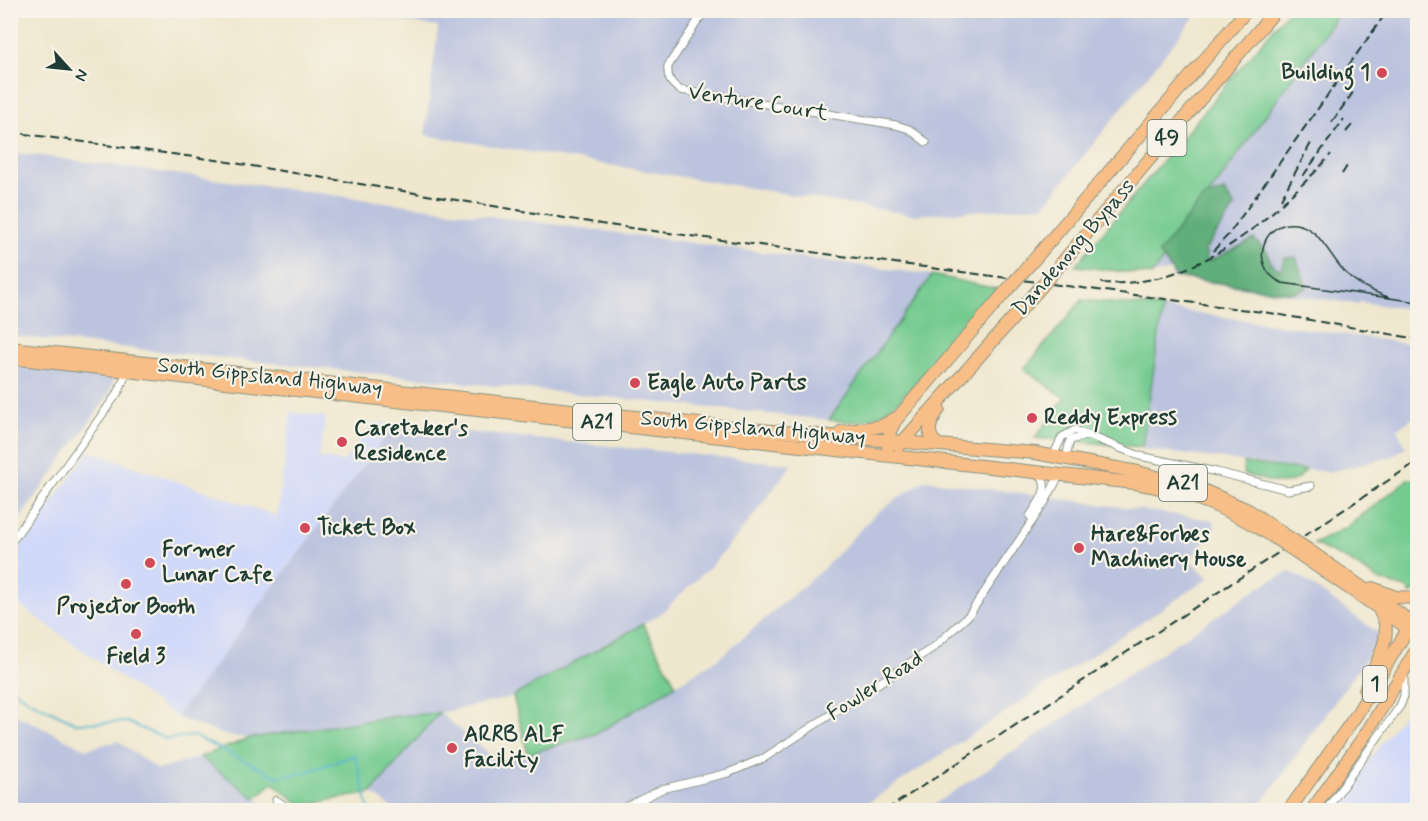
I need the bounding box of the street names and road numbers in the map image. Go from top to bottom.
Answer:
street label: Venture Court [686,78,830,128]
road number: 49 [1148,120,1186,156]
street label: Dandenong Bypass [1006,173,1144,325]
street label: South Gippsland Highway [156,351,384,406]
road number: A21 [573,404,621,440]
street label: South Gippsland Highway [639,404,867,455]
road number: A21 [1159,465,1207,501]
street label: Fowler Road [822,645,928,727]
road number: 1 [1363,666,1387,702]

